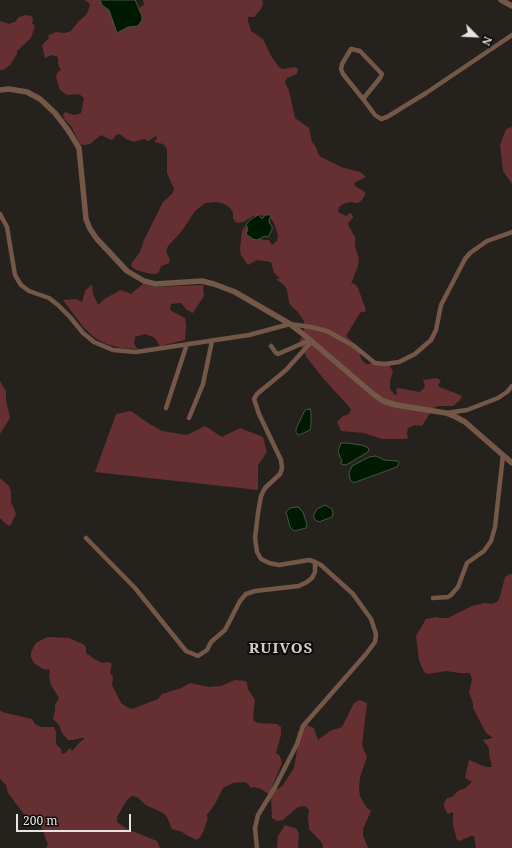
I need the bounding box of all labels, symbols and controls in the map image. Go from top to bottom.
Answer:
north arrow [456,16,496,56]
text: N [479,34,496,48]
district label: RUIVOS [249,640,313,658]
scale bar [18,806,133,832]
text: 200 m [23,812,58,829]

